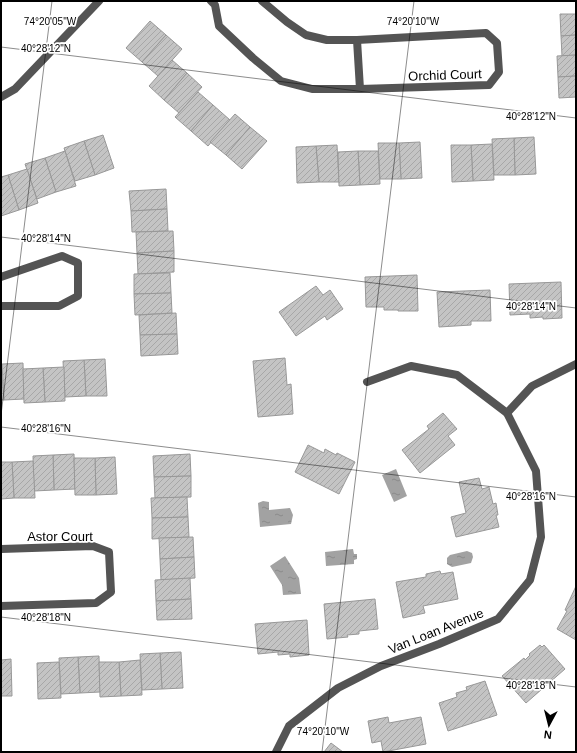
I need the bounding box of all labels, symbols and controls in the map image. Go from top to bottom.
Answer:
text: 74°20'05"W [24,16,77,27]
text: 74°20'10"W [387,16,440,27]
text: 40°28'12"N [21,43,71,54]
street label: Orchid Court [408,66,482,84]
text: 40°28'12"N [506,111,556,122]
text: 40°28'14"N [21,233,71,244]
text: 40°28'14"N [506,301,556,312]
text: 40°28'16"N [21,423,71,434]
text: 40°28'16"N [506,491,556,502]
street label: Astor Court [27,529,93,544]
street label: Van Loan Avenue [386,605,486,657]
text: 40°28'18"N [21,612,71,623]
text: 40°28'18"N [506,680,556,691]
north arrow [529,705,569,745]
text: 74°20'10"W [297,726,350,737]
text: N [543,728,552,741]

